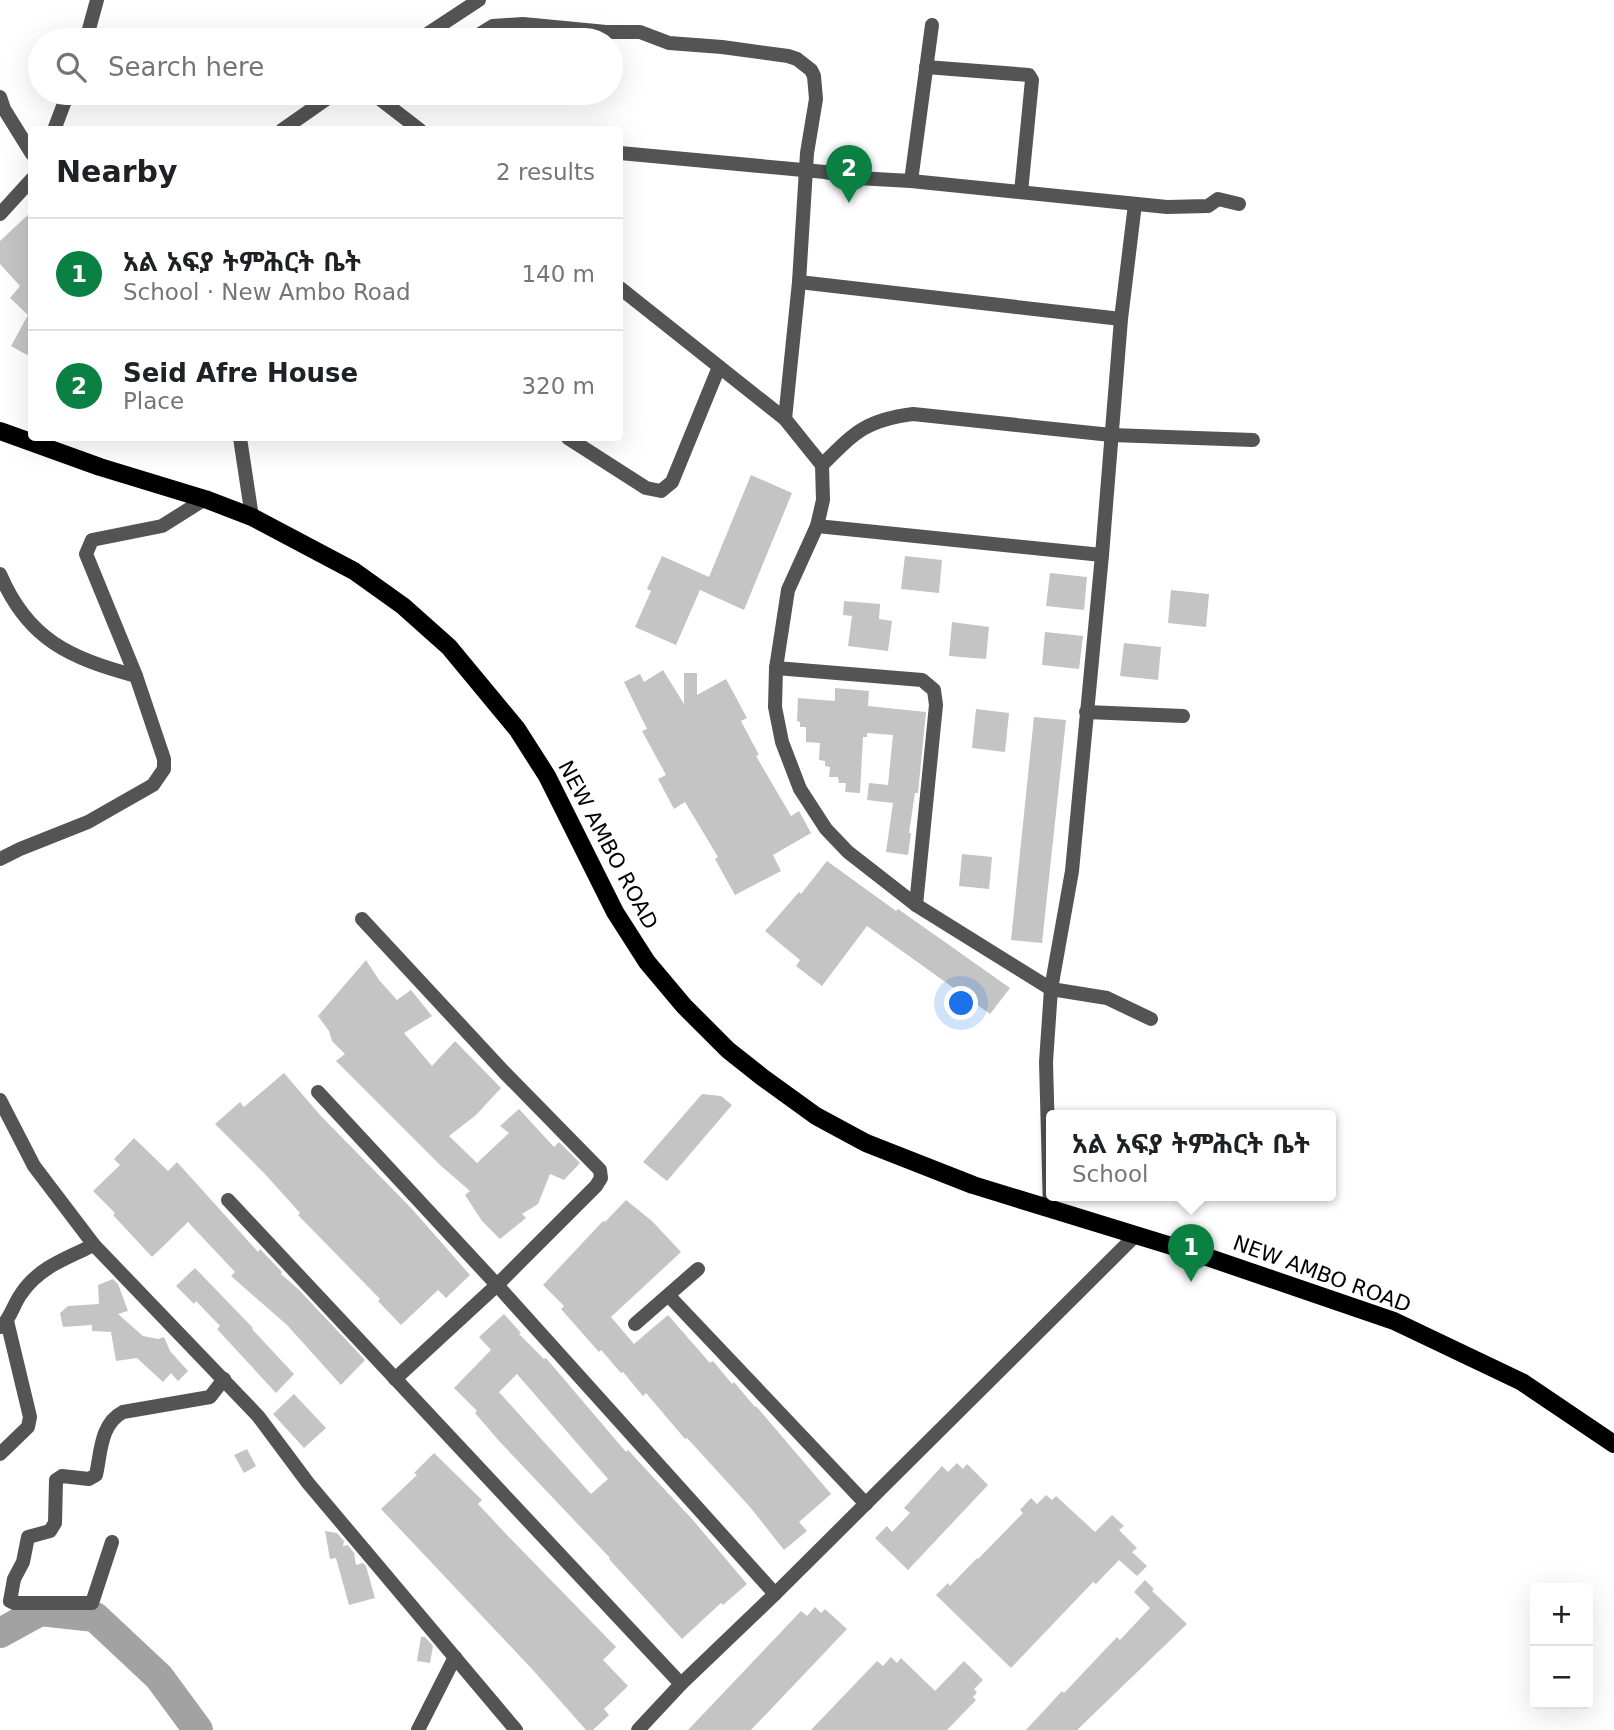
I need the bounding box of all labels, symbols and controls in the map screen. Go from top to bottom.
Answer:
search box [28,28,623,105]
icon: search [52,48,90,86]
text: Search here [108,52,264,82]
pin: 2 [826,145,872,203]
text: Nearby [56,154,178,189]
text: 2 results [496,159,595,185]
text: አል አፍያ ትምሕርት ቤት [123,247,361,277]
text: 1 [71,261,87,287]
text: 140 m [521,261,595,287]
text: School · New Ambo Road [123,279,411,305]
text: Seid Afre House [123,358,358,388]
text: 2 [71,373,87,399]
text: 320 m [521,373,595,399]
text: Place [123,388,184,414]
street label: NEW AMBO ROAD [553,757,663,933]
your location [944,986,978,1020]
popup [1046,1110,1336,1201]
text: አል አፍያ ትምሕርት ቤት [1072,1129,1310,1159]
text: School [1072,1161,1148,1187]
pin: 1 [1168,1224,1214,1282]
street label: NEW AMBO ROAD [1230,1231,1414,1317]
map controls [1530,1583,1593,1709]
button: + [1530,1583,1593,1646]
button: − [1530,1646,1593,1709]

